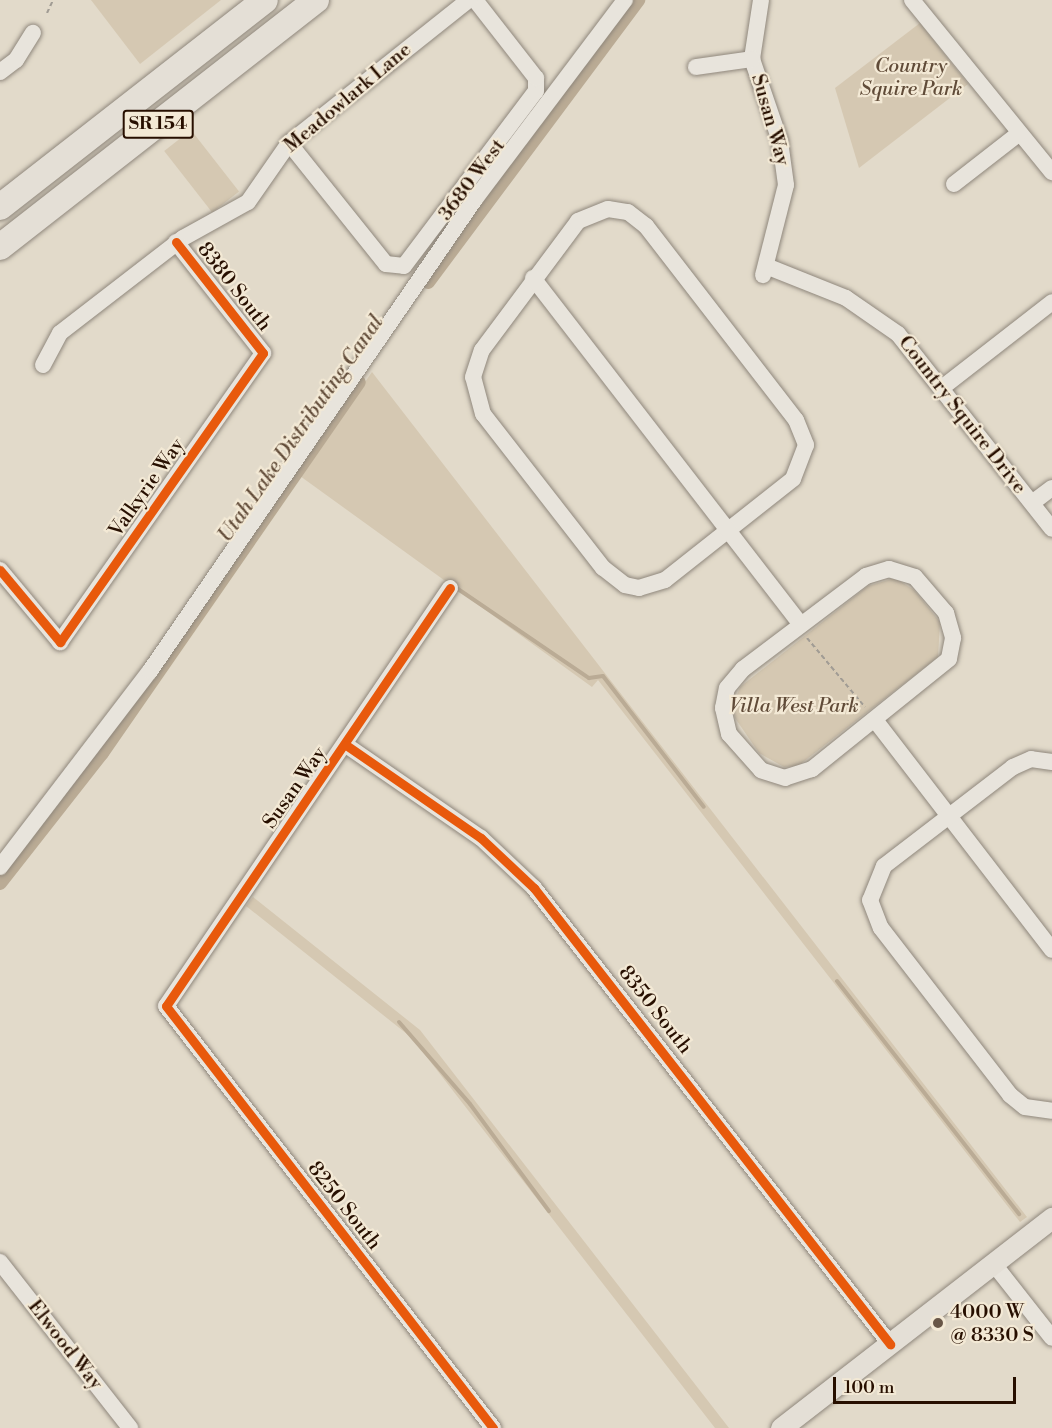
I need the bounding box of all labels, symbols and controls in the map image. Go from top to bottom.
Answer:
street label: Meadowlark Lane [280,38,416,158]
park label: Country Squire Park [860,55,962,102]
street label: Susan Way [745,71,795,169]
road number: SR 154 [122,109,194,139]
street label: 3680 West [434,135,510,225]
street label: 8380 South [192,238,276,336]
water label: Utah Lake Distributing Canal [213,311,389,547]
street label: Country Squire Drive [893,331,1031,499]
street label: Valkyrie Way [104,434,190,542]
park label: Villa West Park [729,694,859,718]
street label: Susan Way [258,742,332,834]
street label: 8350 South [613,961,697,1059]
street label: 8250 South [302,1157,386,1255]
street label: Elwood Way [22,1295,108,1395]
place label: 4000 W @ 8330 S [950,1300,1034,1347]
marker: 4000 W @ 8330 S [931,1316,945,1330]
scale bar [836,1365,1019,1403]
text: 100 m [844,1376,895,1399]

